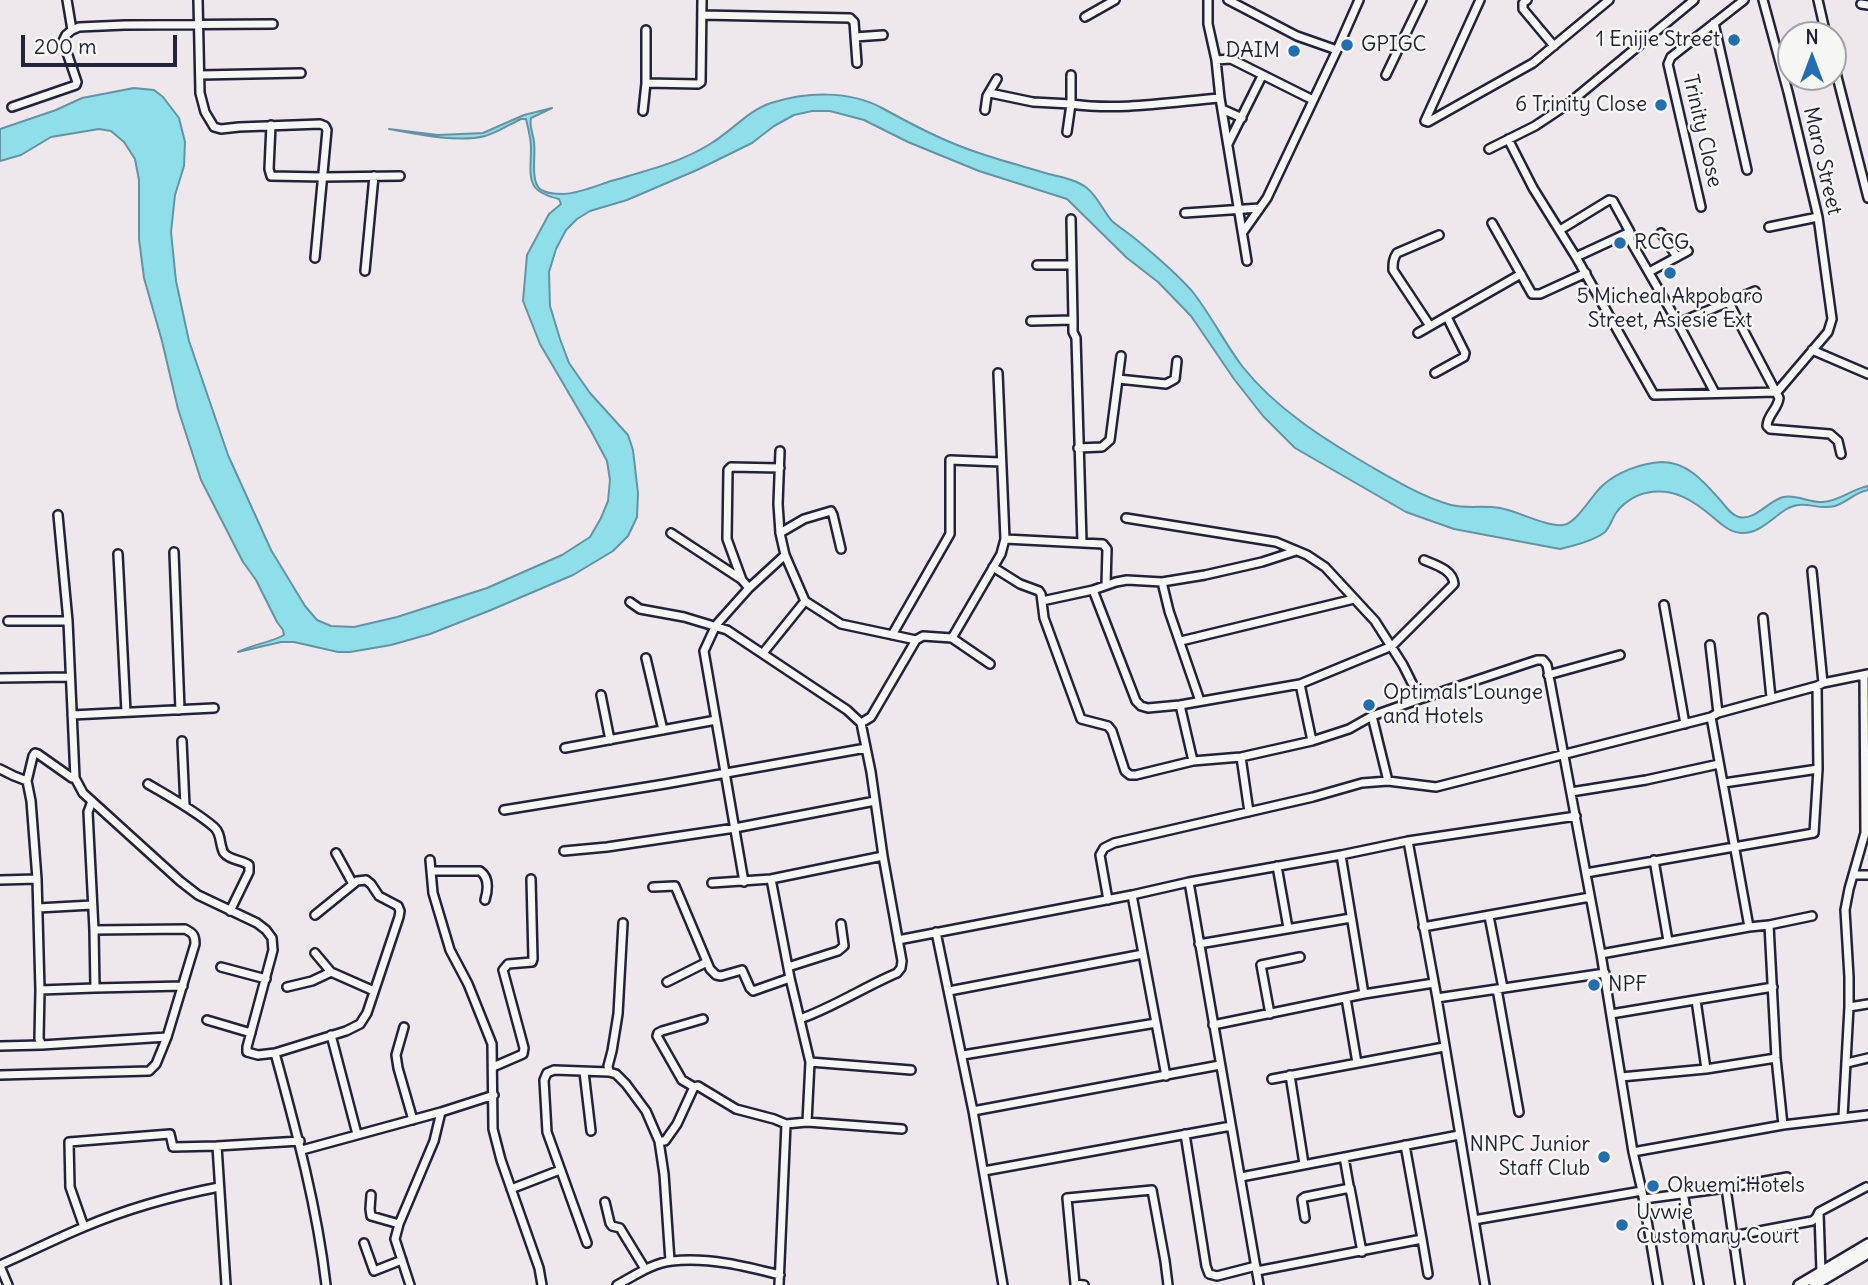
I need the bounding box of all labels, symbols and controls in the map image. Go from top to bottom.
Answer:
scale bar [24,21,180,65]
north arrow [1777,21,1847,91]
text: N [1805,25,1819,49]
place label: 1 Enijie Street [1596,27,1720,53]
place label: GPIGC [1361,32,1426,58]
marker: 1 Enijie Street [1726,32,1742,48]
text: 200 m [34,33,97,60]
marker: GPIGC [1339,37,1355,53]
place label: DAIM [1225,38,1280,64]
marker: DAIM [1286,43,1302,59]
street label: Trinity Close [1677,72,1727,190]
place label: 6 Trinity Close [1515,92,1647,118]
marker: 6 Trinity Close [1653,97,1669,113]
street label: Maro Street [1797,105,1847,217]
place label: RCCG [1634,230,1689,256]
marker: RCCG [1612,235,1628,251]
marker: 5 Micheal Akpobaro Street, Asiesie Ext [1662,265,1678,281]
place label: 5 Micheal Akpobaro Street, Asiesie Ext [1577,284,1763,334]
place label: Optimals Lounge and Hotels [1383,680,1543,730]
marker: Optimals Lounge and Hotels [1361,697,1377,713]
place label: NPF [1608,972,1647,998]
marker: NPF [1586,977,1602,993]
place label: NNPC Junior Staff Club [1469,1132,1590,1182]
marker: NNPC Junior Staff Club [1596,1149,1612,1165]
place label: Okuemi Hotels [1667,1173,1805,1199]
marker: Okuemi Hotels [1645,1178,1661,1194]
place label: Uvwie Customary Court [1636,1200,1799,1250]
marker: Uvwie Customary Court [1614,1217,1630,1233]

